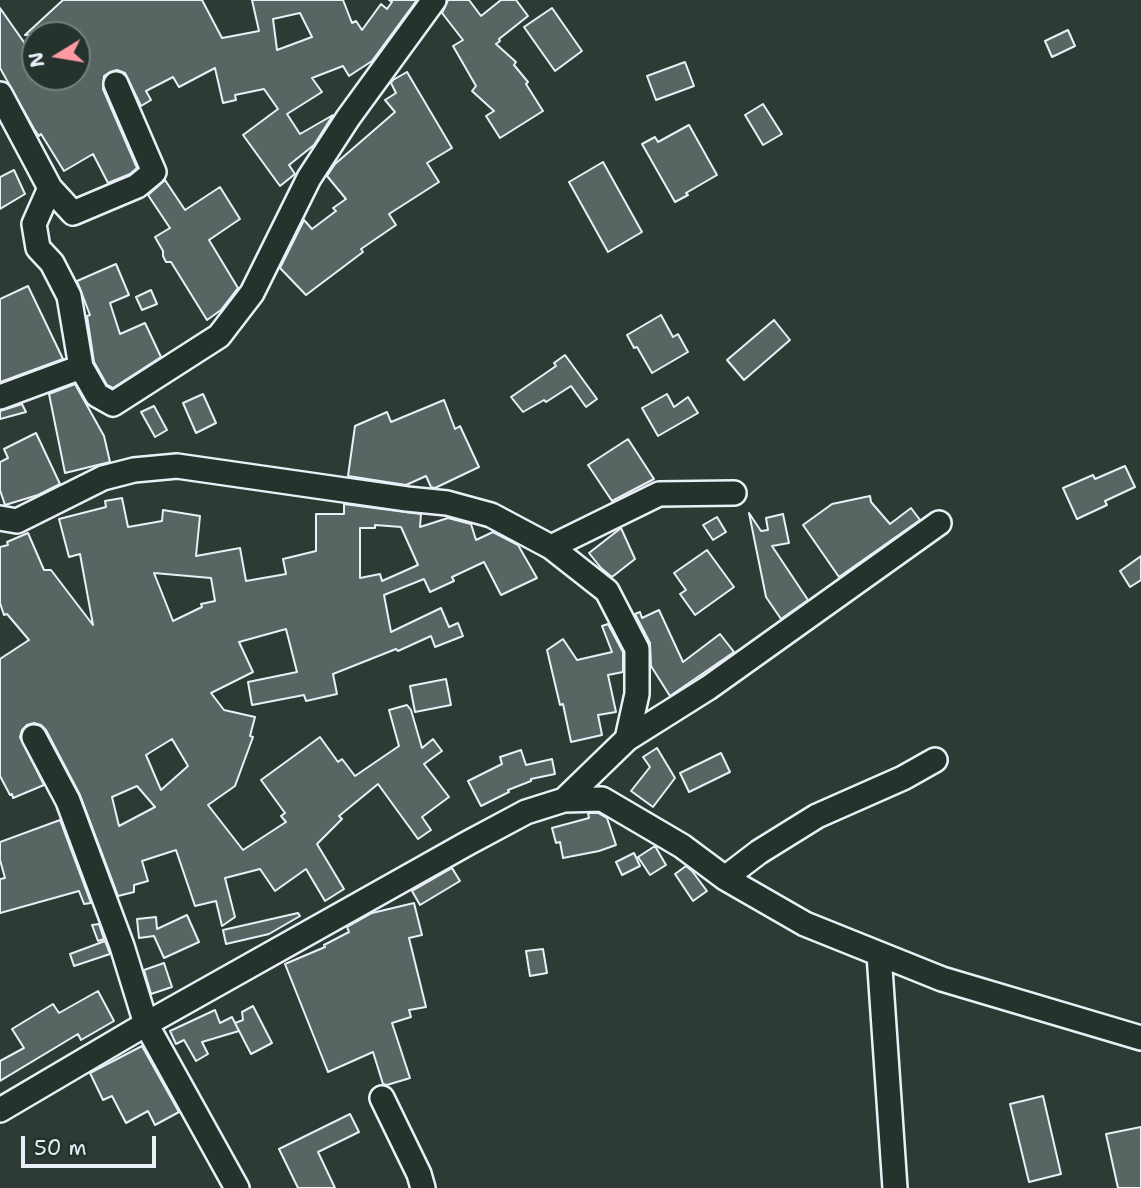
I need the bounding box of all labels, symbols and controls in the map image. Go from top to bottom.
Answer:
north arrow [21,21,91,91]
text: N [23,50,51,69]
scale bar [24,1122,159,1166]
text: 50 m [34,1134,87,1162]

